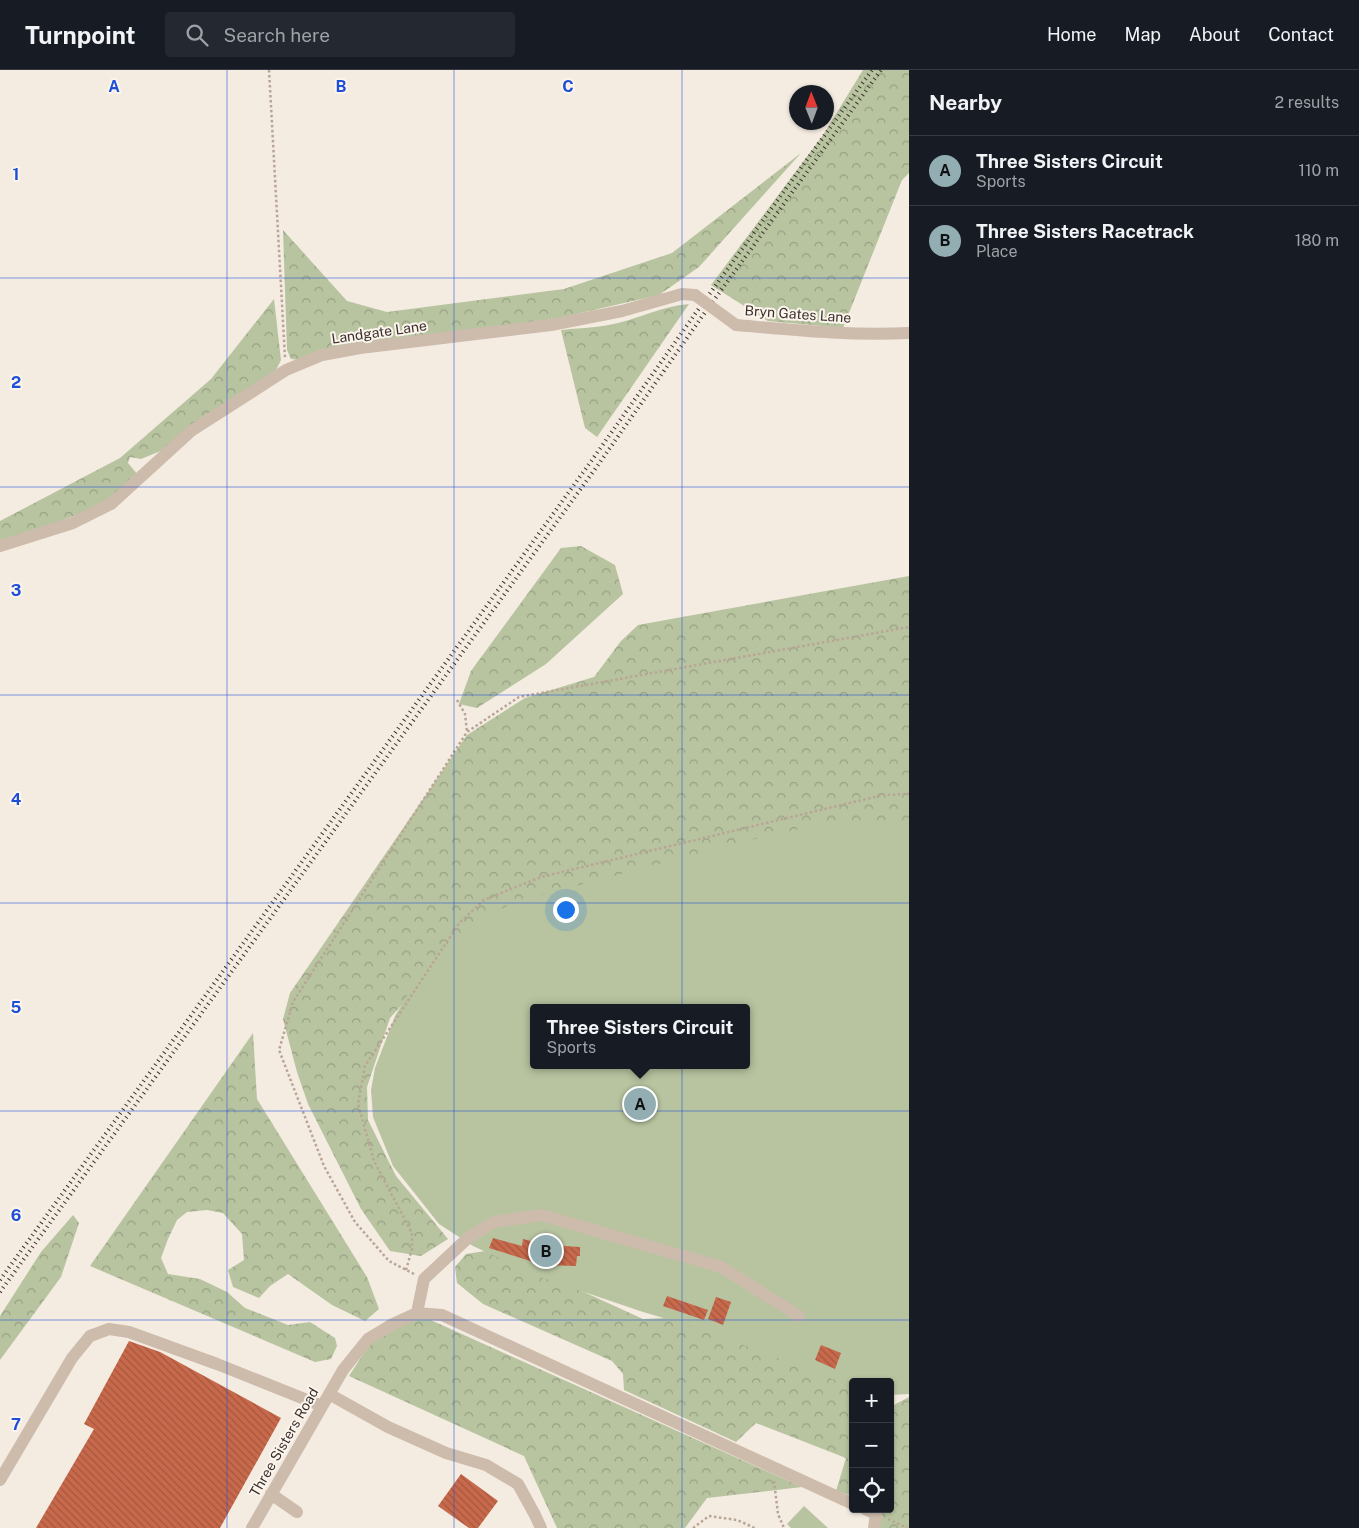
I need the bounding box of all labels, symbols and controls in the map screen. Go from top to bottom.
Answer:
search box [165,12,515,57]
text: Turnpoint [25,21,135,49]
icon: search [183,21,211,49]
text: Search here [223,24,330,46]
text: Home [1047,24,1097,45]
text: Map [1125,24,1161,45]
text: About [1189,24,1240,45]
text: Contact [1268,24,1334,45]
text: A [108,77,120,96]
text: B [336,77,347,96]
text: C [562,77,574,96]
north arrow [789,85,834,130]
text: Nearby [929,90,1002,115]
text: 2 results [1274,93,1339,112]
text: Three Sisters Circuit [976,150,1163,172]
text: A [939,161,951,180]
text: 110 m [1298,161,1339,180]
text: 1 [13,165,19,184]
text: Sports [976,172,1026,191]
text: Three Sisters Racetrack [976,220,1194,242]
text: B [940,231,950,250]
text: 180 m [1295,231,1339,250]
text: Place [976,242,1018,261]
street label: Bryn Gates Lane [744,302,852,326]
street label: Landgate Lane [330,317,428,347]
text: 2 [11,373,21,392]
text: 3 [11,581,21,600]
text: 4 [11,790,22,809]
your location [553,897,579,923]
text: 5 [11,998,22,1017]
popup [530,1004,750,1069]
text: Three Sisters Circuit [547,1016,733,1038]
text: Sports [547,1038,596,1057]
pin: A [624,1085,656,1123]
text: 6 [11,1206,21,1225]
pin: B [530,1232,562,1270]
map controls [849,1378,894,1513]
button: + [849,1378,894,1423]
street label: Three Sisters Road [246,1385,322,1499]
text: 7 [11,1415,21,1434]
button: − [849,1423,894,1468]
button: locate [849,1468,894,1513]

